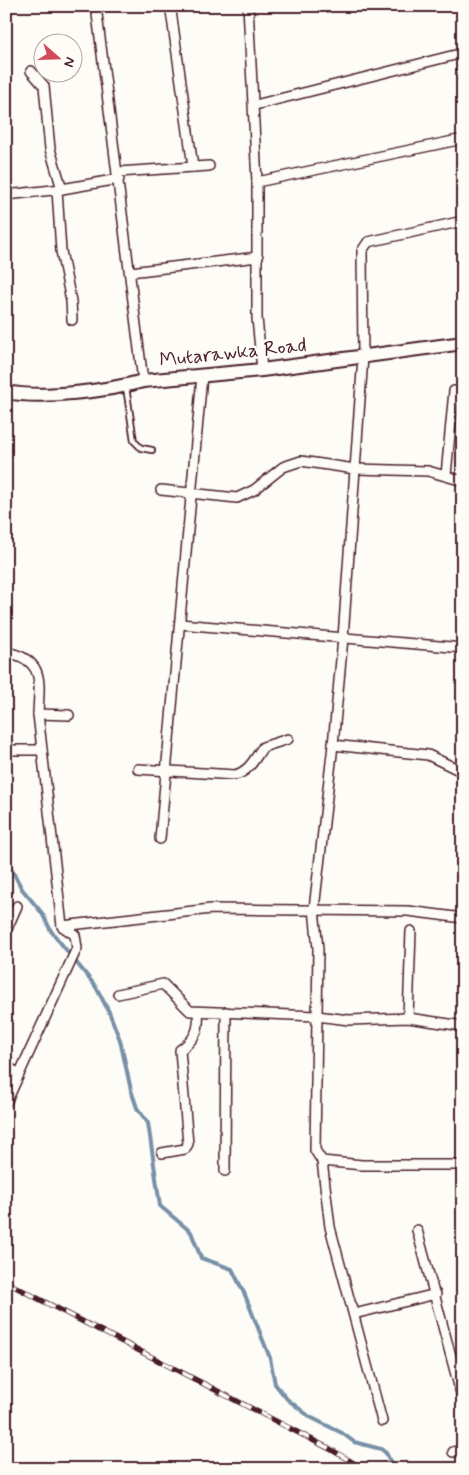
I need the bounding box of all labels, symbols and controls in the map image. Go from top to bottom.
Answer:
north arrow [32,32,82,82]
text: N [59,55,79,70]
street label: Mutarawka Road [158,332,308,374]

